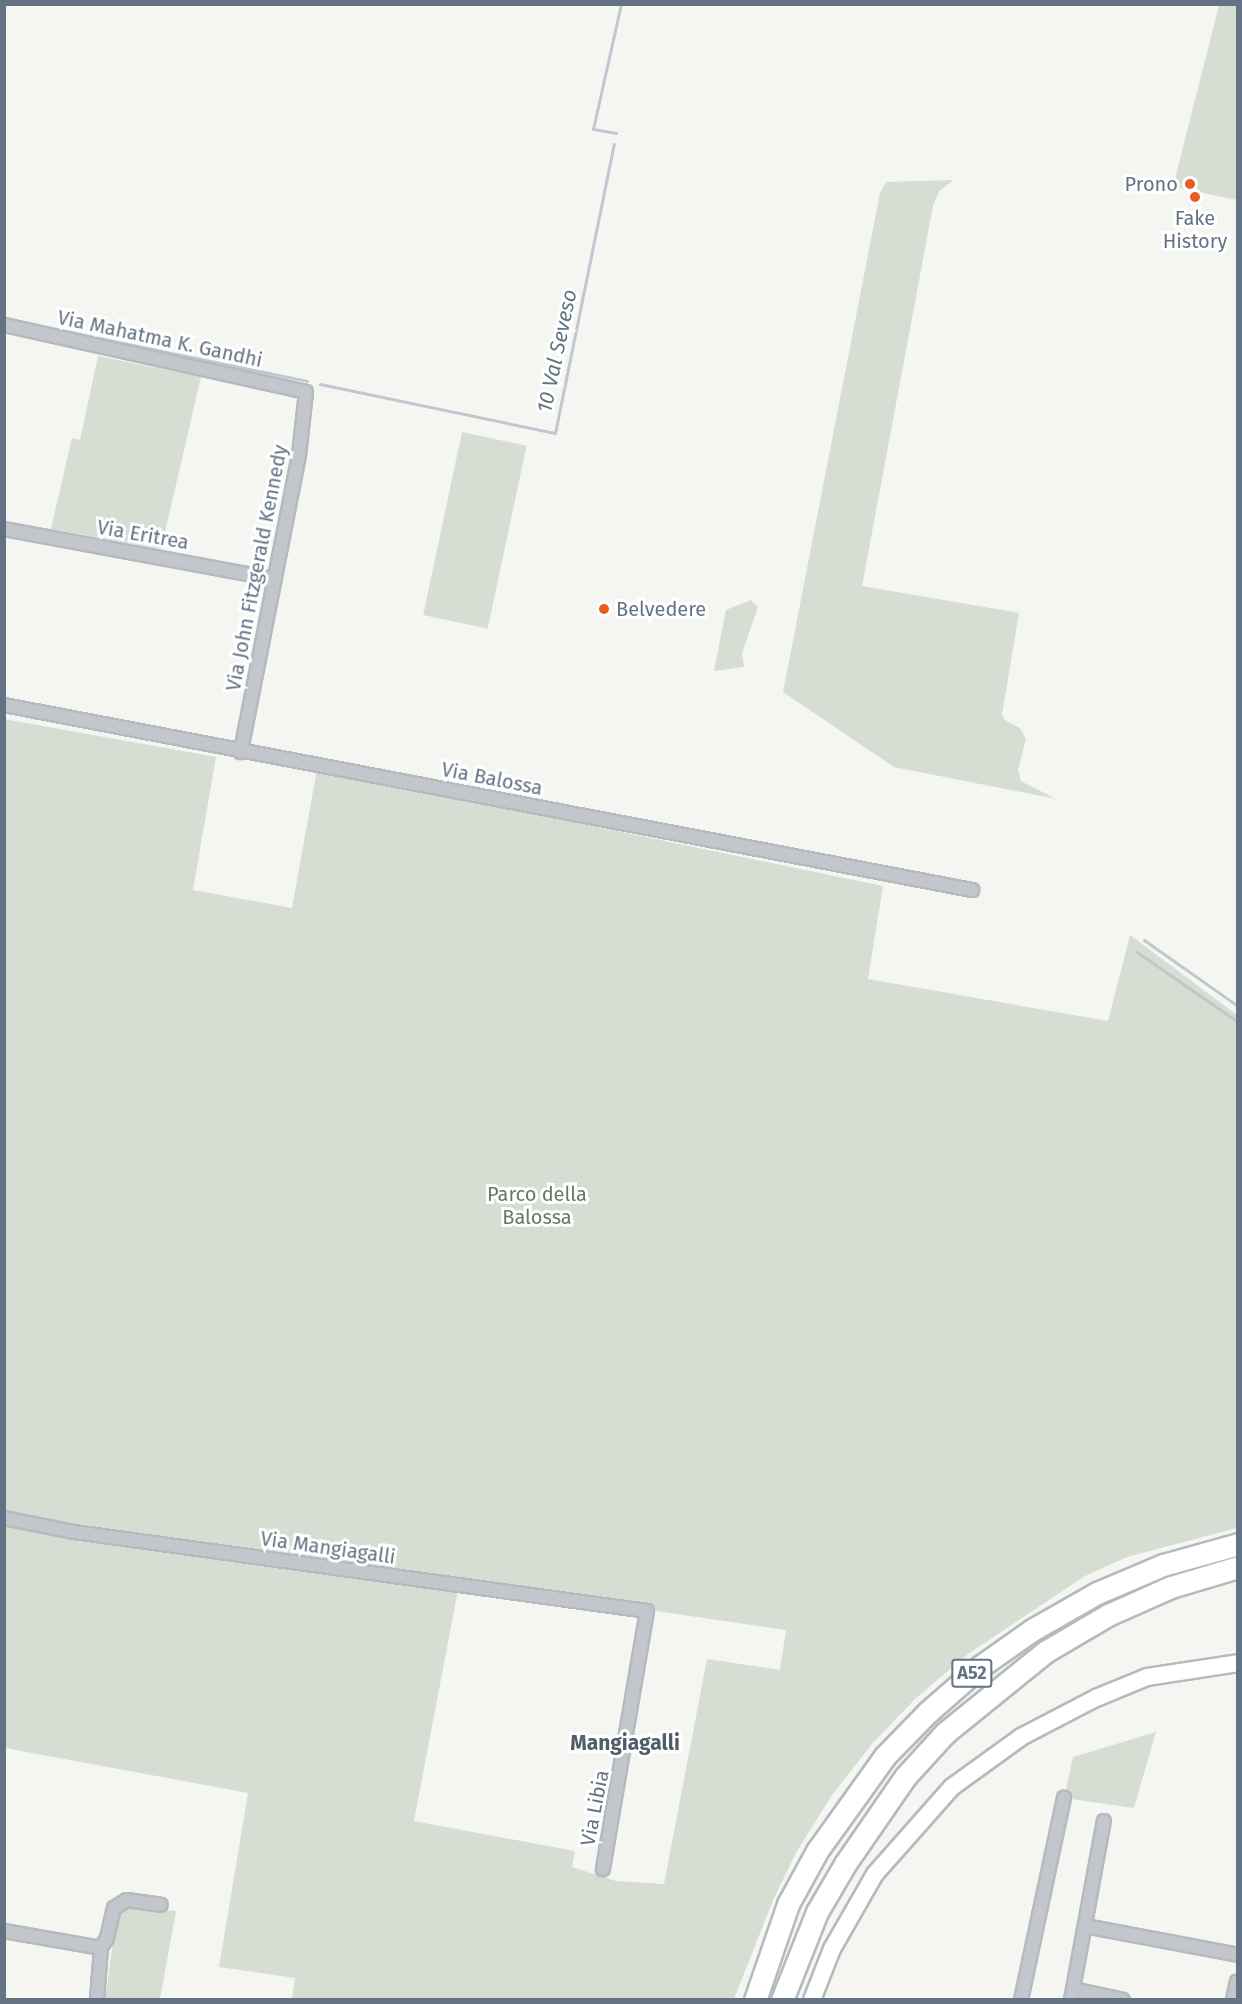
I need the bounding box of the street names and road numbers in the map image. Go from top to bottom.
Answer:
street label: Via Mahatma K. Gandhi [55,306,265,372]
street label: Via John Fitzgerald Kennedy [221,443,293,693]
street label: Via Eritrea [95,515,191,555]
street label: Via Balossa [439,757,545,801]
street label: Via Mangiagalli [259,1527,397,1569]
road number: A52 [951,1658,993,1688]
street label: Via Libia [576,1768,614,1848]

